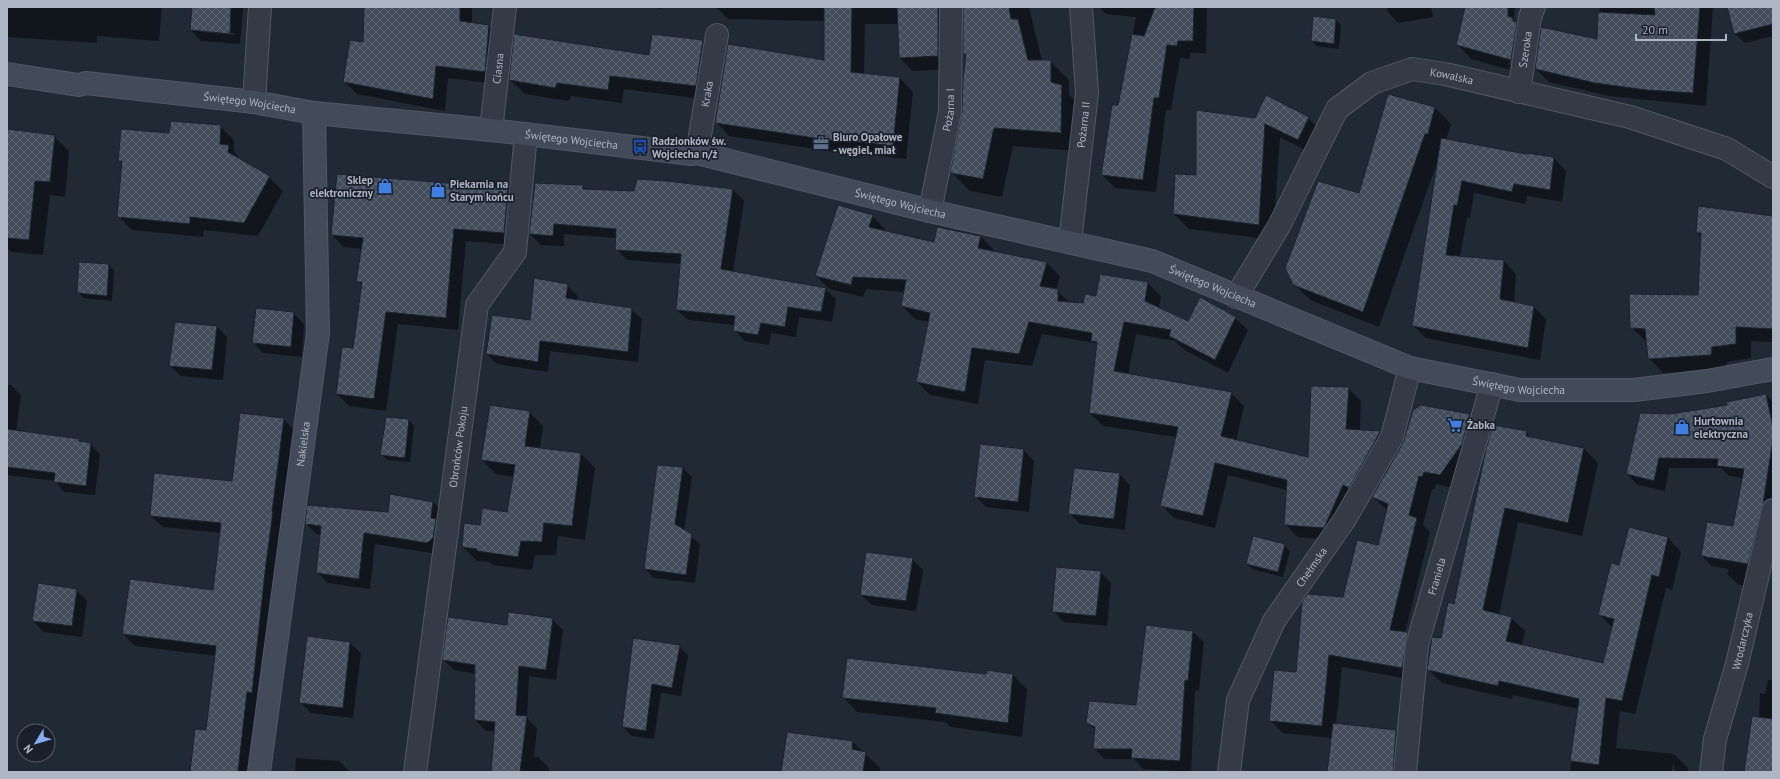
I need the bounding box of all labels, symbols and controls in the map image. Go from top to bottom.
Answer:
scale bar [1636,16,1726,42]
text: 20 m [1642,22,1668,37]
street label: Szeroka [1516,30,1535,69]
street label: Ciasna [489,52,507,85]
street label: Kowalska [1429,65,1475,87]
street label: Kraka [698,80,716,108]
street label: Pożarna I [939,88,957,133]
street label: Świętego Wojciecha [203,89,297,117]
street label: Pożarna II [1074,101,1093,149]
street label: Świętego Wojciecha [524,127,619,152]
place label: Biuro Opałowe - węgiel, miał [833,130,903,157]
place label: Radzionków św. Wojciecha n/ż [652,134,726,161]
office icon: Biuro Opałowe - węgiel, miał [812,134,830,152]
bus stop icon: Radzionków św. Wojciecha n/ż [631,138,649,156]
place label: Sklep elektroniczny [310,173,374,200]
shop icon: Sklep elektroniczny [376,177,394,195]
place label: Piekarnia na Starym końcu [450,177,514,204]
shop icon: Piekarnia na Starym końcu [429,181,447,199]
street label: Świętego Wojciecha [853,186,947,221]
street label: Świętego Wojciecha [1167,262,1259,311]
street label: Świętego Wojciecha [1471,374,1565,397]
street label: Obrońców Pokoju [446,405,471,488]
place label: Hurtownia elektryczna [1694,414,1748,441]
supermarket icon: Żabka [1446,416,1464,434]
place label: Żabka [1467,418,1495,432]
shop icon: Hurtownia elektryczna [1673,418,1691,436]
street label: Nakielska [293,421,313,467]
street label: Chełmska [1293,544,1330,590]
street label: Franiela [1425,556,1449,597]
street label: Wrodarczyka [1729,611,1756,672]
north arrow [16,723,56,763]
text: N [20,742,36,756]

